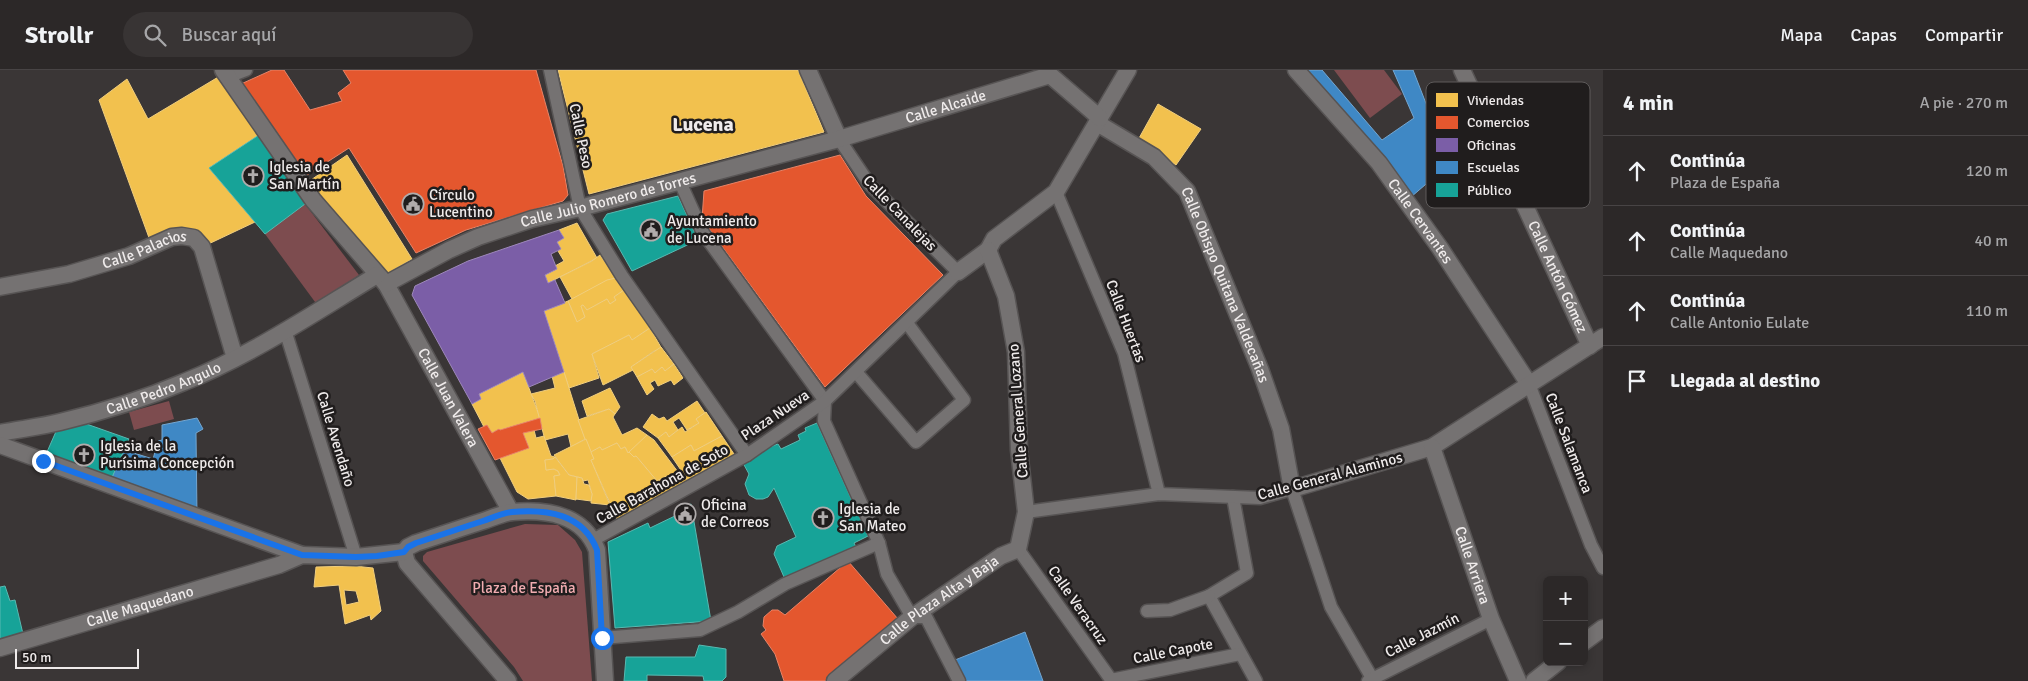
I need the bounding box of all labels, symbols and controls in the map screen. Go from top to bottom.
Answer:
search box [123,12,473,57]
text: Strollr [25,20,93,50]
icon: search [141,21,169,49]
text: Buscar aquí [181,23,276,47]
text: Mapa [1780,24,1823,46]
text: Capas [1851,24,1897,46]
text: Compartir [1925,24,2003,46]
legend [1426,82,1590,208]
street label: Calle Alcaide [903,86,988,127]
text: 4 min [1623,90,1674,116]
text: Viviendas [1467,92,1524,109]
text: A pie · 270 m [1920,93,2008,113]
street label: Calle Peso [565,102,597,170]
district label: Lucena [672,112,734,137]
text: Comercios [1467,114,1530,131]
text: Oficinas [1467,137,1516,154]
text: Continúa [1670,149,1745,173]
icon: ahead [1623,157,1651,185]
place label: Iglesia de San Martín [269,158,340,193]
text: Escuelas [1467,159,1520,176]
text: 120 m [1966,161,2008,181]
church icon: Iglesia de San Martín [241,164,265,188]
street label: Calle Julio Romero de Torres [518,168,698,231]
street label: Calle Canalejas [859,171,941,255]
text: Plaza de España [1670,173,1780,193]
street label: Calle Cervantes [1384,175,1457,267]
text: Público [1467,182,1511,199]
street label: Calle Obispo Quitana Valdecañas [1177,184,1273,385]
place label: Círculo Lucentino [429,186,493,221]
public building icon: Círculo Lucentino [401,192,425,216]
place label: Ayuntamiento de Lucena [667,212,757,247]
public building icon: Ayuntamiento de Lucena [639,218,663,242]
street label: Calle Antón Gómez [1524,218,1592,336]
text: Continúa [1670,219,1745,243]
street label: Calle Palacios [100,227,189,273]
icon: ahead [1623,227,1651,255]
text: 40 m [1974,231,2008,251]
text: Calle Maquedano [1670,243,1788,263]
street label: Calle Huertas [1102,277,1150,365]
text: Continúa [1670,289,1745,313]
icon: ahead [1623,297,1651,325]
text: 110 m [1966,301,2008,321]
text: Calle Antonio Eulate [1670,313,1809,333]
street label: Calle General Lozano [1004,343,1032,479]
street label: Calle Juan Valera [414,345,483,450]
street label: Calle Pedro Angulo [104,358,224,418]
icon: arrive [1623,367,1651,395]
text: Llegada al destino [1670,369,1820,393]
street label: Plaza Nueva [738,386,812,444]
street label: Calle Avendaño [313,389,359,489]
street label: Calle Salamanca [1542,390,1596,496]
place label: Iglesia de la Purísima Concepción [100,437,235,472]
street label: Calle Barahona de Soto [593,440,731,528]
church icon: Iglesia de la Purísima Concepción [72,443,96,467]
street label: Calle General Alaminos [1256,448,1405,504]
route end [32,450,55,473]
place label: Oficina de Correos [701,496,770,531]
place label: Iglesia de San Mateo [839,500,907,535]
public building icon: Oficina de Correos [673,502,697,526]
church icon: Iglesia de San Mateo [811,506,835,530]
street label: Calle Arriera [1451,524,1494,606]
street label: Calle Plaza Alta y Baja [876,551,1002,649]
street label: Calle Veracruz [1044,562,1112,648]
map controls [1543,576,1588,666]
button: + [1543,576,1588,621]
park label: Plaza de España [472,579,576,597]
street label: Calle Maquedano [84,582,196,631]
street label: Calle Jazmín [1382,609,1462,661]
button: − [1543,621,1588,666]
route start [591,627,614,650]
street label: Calle Capote [1132,634,1214,668]
scale bar [15,646,139,669]
text: 50 m [22,649,51,666]

